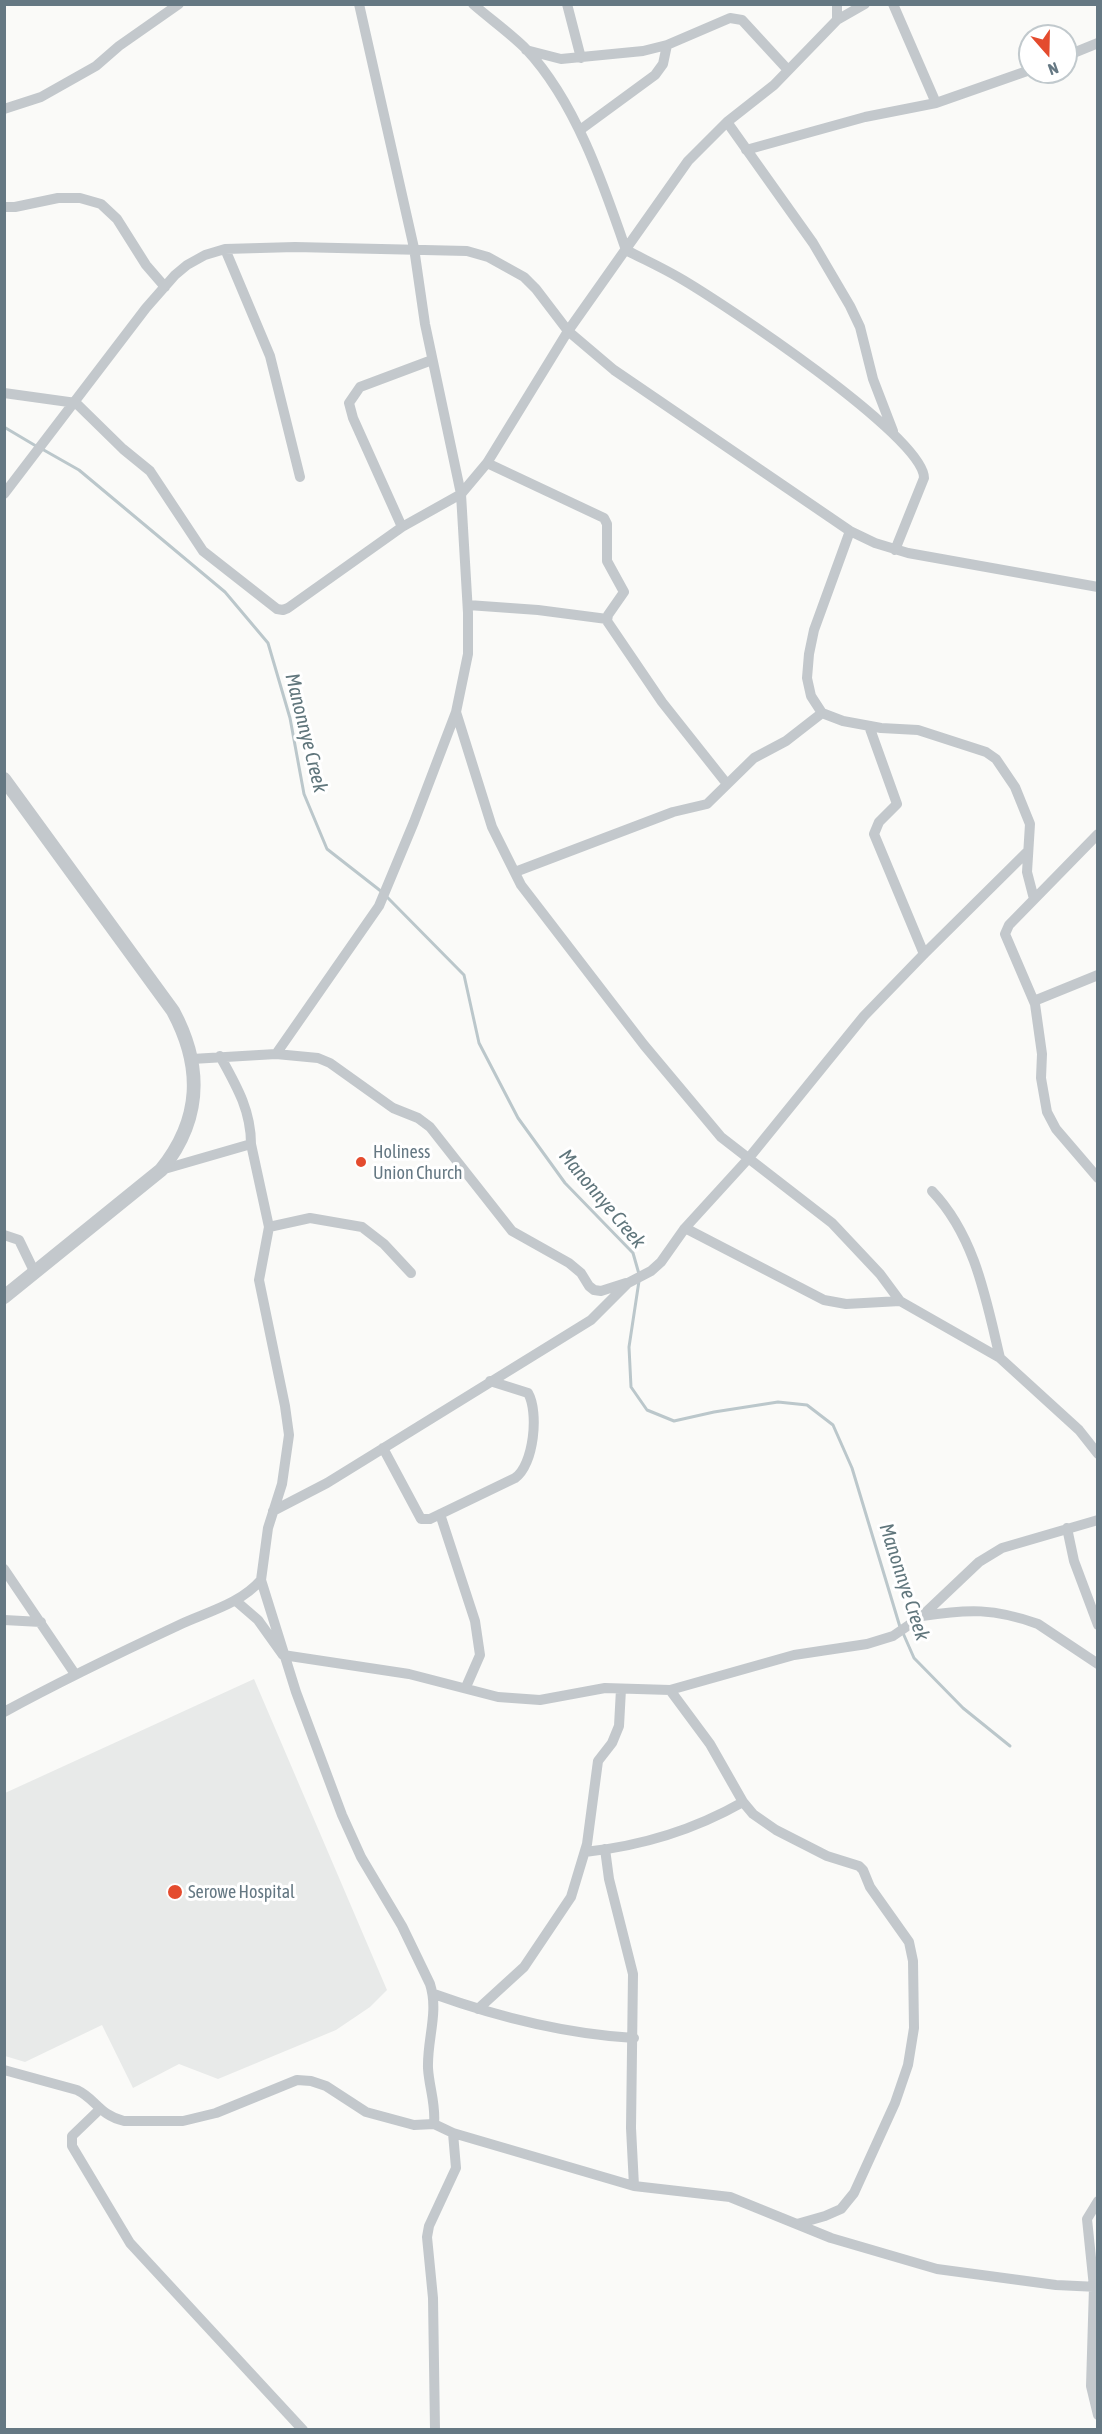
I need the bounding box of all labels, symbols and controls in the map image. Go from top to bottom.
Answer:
north arrow [1018,24,1078,84]
text: N [1046,59,1061,79]
water label: Manonnye Creek [280,671,332,795]
place label: Holiness Union Church [373,1141,462,1184]
water label: Manonnye Creek [554,1145,650,1253]
marker: Holiness Union Church [354,1155,368,1169]
water label: Manonnye Creek [874,1520,934,1644]
place label: Serowe Hospital [188,1881,295,1903]
marker: Serowe Hospital [166,1883,184,1901]

